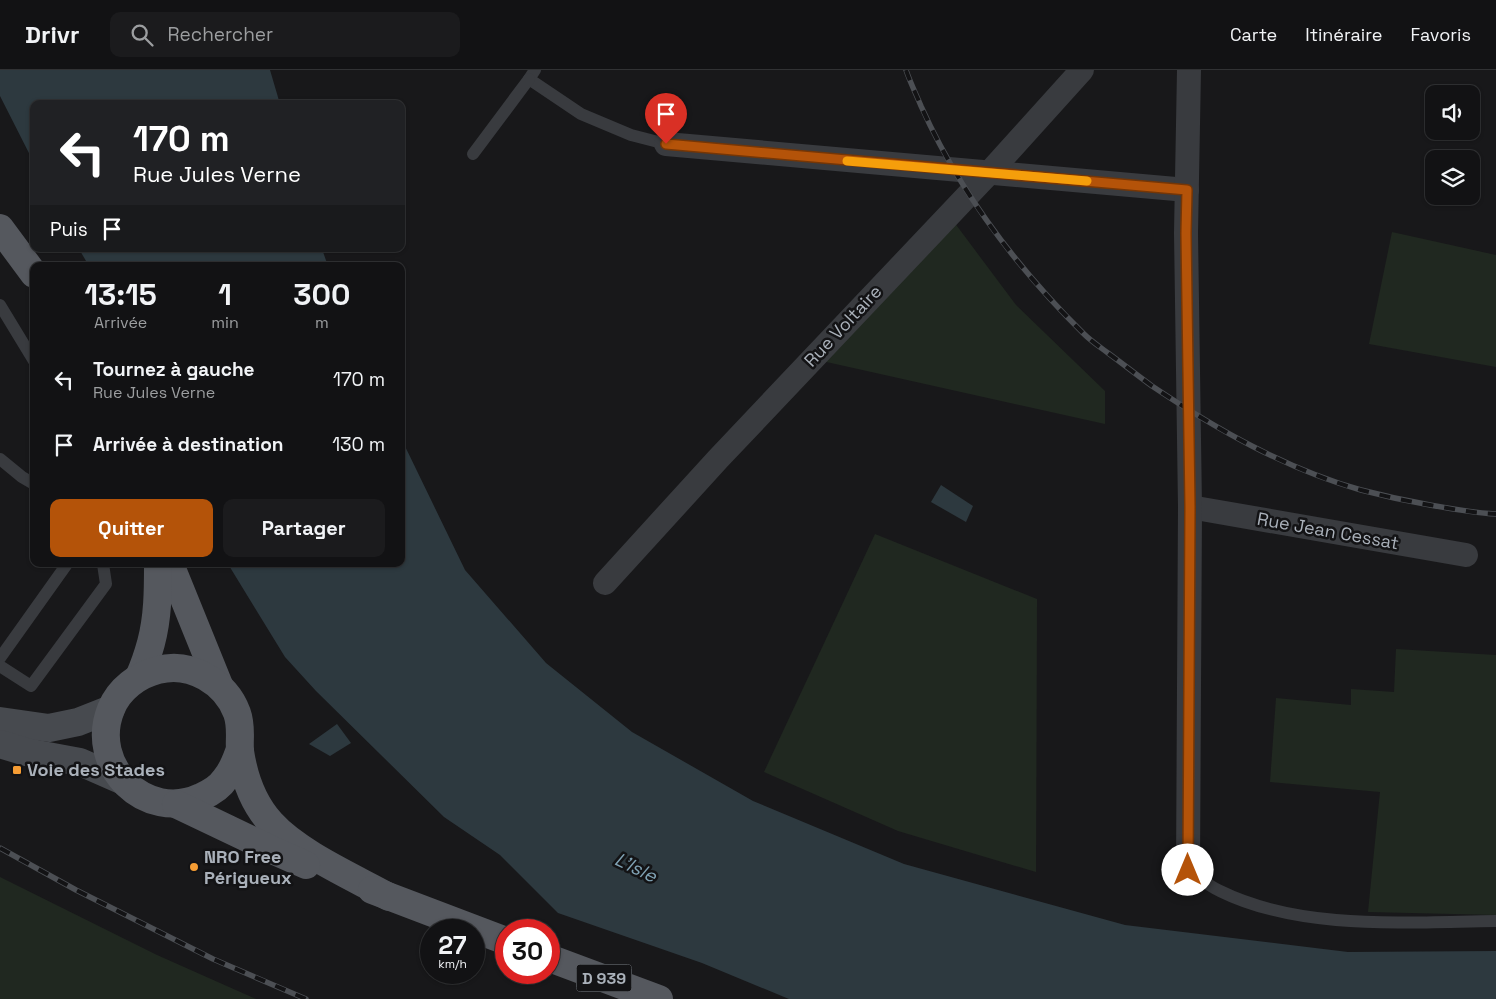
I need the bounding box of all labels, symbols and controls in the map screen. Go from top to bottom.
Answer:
search box [110,12,460,57]
text: Drivr [25,19,80,50]
icon: search [128,21,156,49]
text: Rechercher [168,22,273,47]
text: Carte [1230,23,1277,46]
text: Itinéraire [1305,23,1382,46]
text: Favoris [1410,23,1471,46]
map controls [1425,85,1480,205]
button: sound [1425,85,1480,140]
pin [645,93,687,144]
icon: arrive [652,100,680,128]
text: 170 m [133,117,230,161]
icon: left [50,120,115,185]
button: layers [1425,150,1480,205]
text: Rue Jules Verne [133,160,301,188]
icon: arrive [98,215,126,243]
text: Puis [50,217,88,242]
text: 13:15 [85,275,157,314]
text: 1 [218,275,232,314]
text: 300 [293,275,350,314]
street label: Rue Voltaire [799,280,886,371]
text: Arrivée [94,312,147,333]
text: min [211,312,239,333]
text: m [315,312,329,333]
text: Tournez à gauche [93,357,255,382]
icon: left [50,366,78,394]
text: 170 m [333,367,385,392]
text: Rue Jules Verne [93,382,215,403]
icon: arrive [50,431,78,459]
text: Arrivée à destination [93,432,283,457]
text: 130 m [332,432,385,457]
button: Quitter [50,499,213,557]
button: Partager [223,499,385,557]
street label: Rue Jean Cessat [1255,507,1401,554]
place label: Voie des Stades [27,758,165,781]
marker: Voie des Stades [11,764,23,776]
position arrow [1161,843,1213,895]
place label: NRO Free Périgueux [204,845,292,889]
water label: L'Isle [611,847,662,889]
marker: NRO Free Périgueux [188,861,200,873]
speed limit sign: 30 [495,919,560,984]
text: 27 [438,929,467,961]
text: km/h [438,956,467,972]
road number: D 939 [576,964,632,991]

